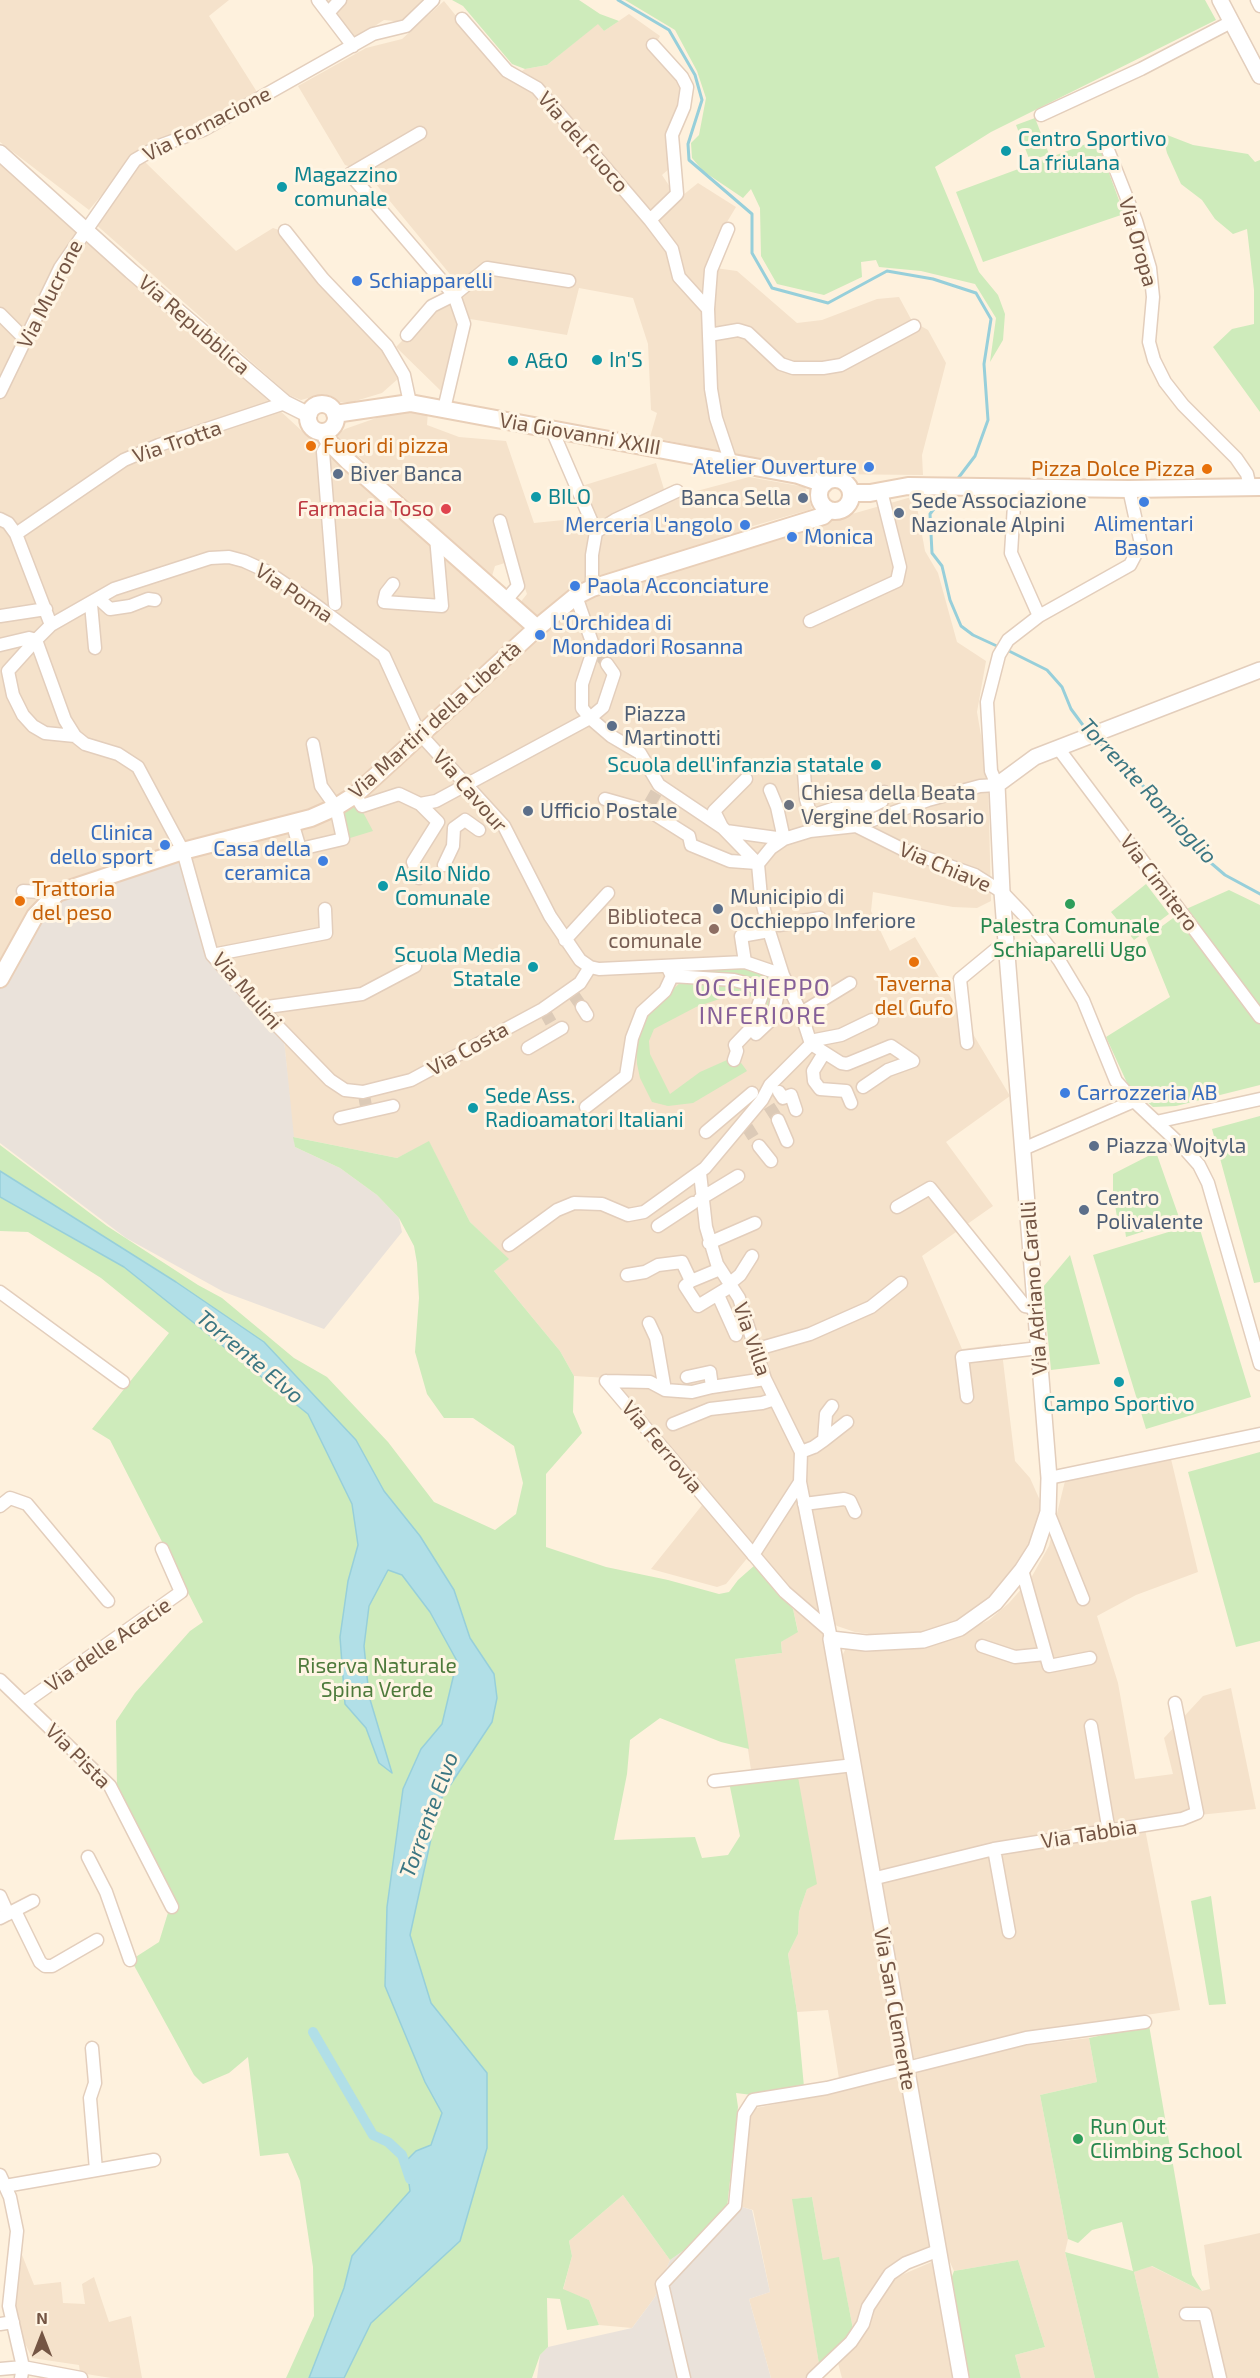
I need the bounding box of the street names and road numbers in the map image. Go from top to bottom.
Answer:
street label: Via Fornacione [139,81,275,167]
street label: Via del Fuoco [532,86,634,198]
street label: Via Oropa [1113,194,1163,290]
street label: Via Mucrone [12,236,88,352]
street label: Via Repubblica [133,270,255,380]
street label: Via Giovanni XXIII [497,407,663,461]
street label: Via Trotta [129,415,225,469]
street label: Via Poma [250,558,338,628]
street label: Via Martiri della Libertà [344,636,526,804]
street label: Via Cavour [427,745,513,837]
street label: Via Cimitero [1115,830,1203,936]
street label: Via Chiave [895,836,995,898]
street label: Via Mulini [207,947,287,1035]
street label: Via Costa [423,1017,513,1081]
street label: Via Adriano Caralli [1015,1200,1053,1376]
street label: Via Villa [728,1299,776,1379]
street label: Via Ferrovia [616,1396,708,1498]
street label: Via delle Acacie [40,1592,176,1698]
street label: Via Pista [40,1718,116,1794]
street label: Via Tabbia [1039,1814,1139,1854]
street label: Via San Clemente [868,1926,922,2092]

